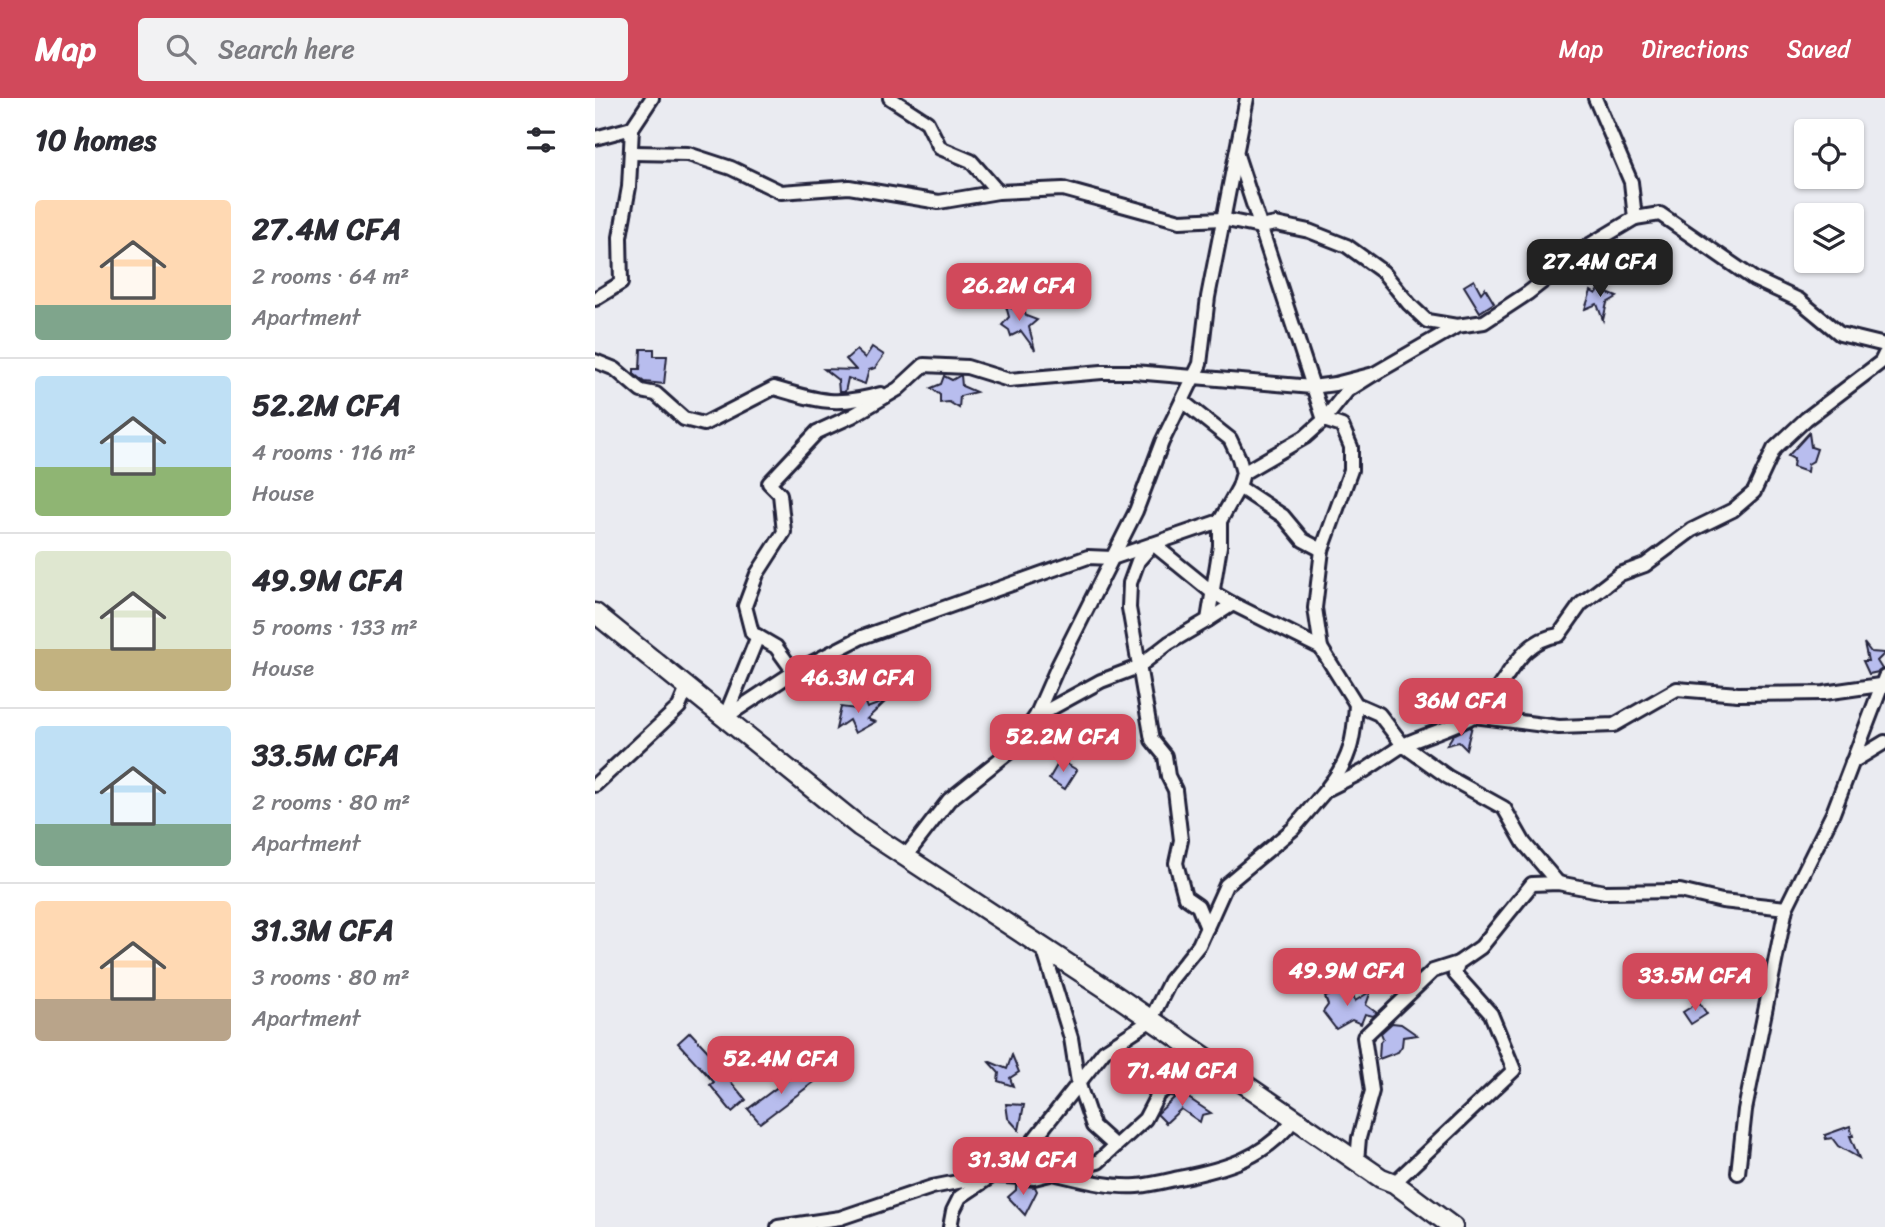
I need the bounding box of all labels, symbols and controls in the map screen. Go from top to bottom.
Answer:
search box [138,18,628,81]
text: Map [35,20,96,78]
text: Search here [218,26,355,72]
text: Map [1559,28,1603,70]
text: Directions [1641,28,1749,70]
text: Saved [1787,28,1850,70]
icon: search [162,30,200,68]
text: 10 homes [35,113,156,167]
map controls [1794,119,1864,273]
button: locate [1794,119,1864,189]
icon: filters [522,121,560,159]
text: 27.4M CFA [252,202,401,256]
button: layers [1794,203,1864,273]
icon: home [91,228,175,312]
pin: 27.4M CFA [1520,240,1680,299]
text: 27.4M CFA [1543,241,1657,282]
text: 2 rooms · 64 m² [252,256,409,297]
pin: 26.2M CFA [939,264,1099,323]
text: 26.2M CFA [962,265,1076,306]
text: Apartment [252,297,361,338]
text: 52.2M CFA [252,378,401,432]
icon: home [91,404,175,488]
text: 4 rooms · 116 m² [252,432,416,473]
text: House [252,473,314,514]
text: 49.9M CFA [252,553,404,607]
icon: home [91,579,175,663]
text: 5 rooms · 133 m² [252,607,418,648]
text: House [252,648,314,689]
pin: 46.3M CFA [778,656,938,715]
text: 46.3M CFA [801,657,915,698]
pin: 36M CFA [1396,678,1526,738]
text: 36M CFA [1415,680,1507,721]
pin: 52.2M CFA [983,714,1143,774]
text: 52.2M CFA [1006,716,1120,757]
text: 33.5M CFA [252,728,399,782]
icon: home [91,754,175,838]
text: 2 rooms · 80 m² [252,782,410,823]
text: Apartment [252,823,361,864]
text: 31.3M CFA [252,903,394,957]
icon: home [91,929,175,1013]
pin: 49.9M CFA [1267,948,1427,1008]
text: 49.9M CFA [1289,950,1405,991]
pin: 33.5M CFA [1615,954,1775,1013]
text: 33.5M CFA [1639,955,1751,996]
text: 3 rooms · 80 m² [252,957,410,998]
text: Apartment [252,998,361,1039]
pin: 52.4M CFA [701,1037,861,1096]
text: 52.4M CFA [723,1038,839,1079]
pin: 71.4M CFA [1102,1048,1262,1108]
text: 71.4M CFA [1126,1050,1238,1091]
pin: 31.3M CFA [943,1138,1103,1197]
text: 31.3M CFA [969,1139,1077,1180]

